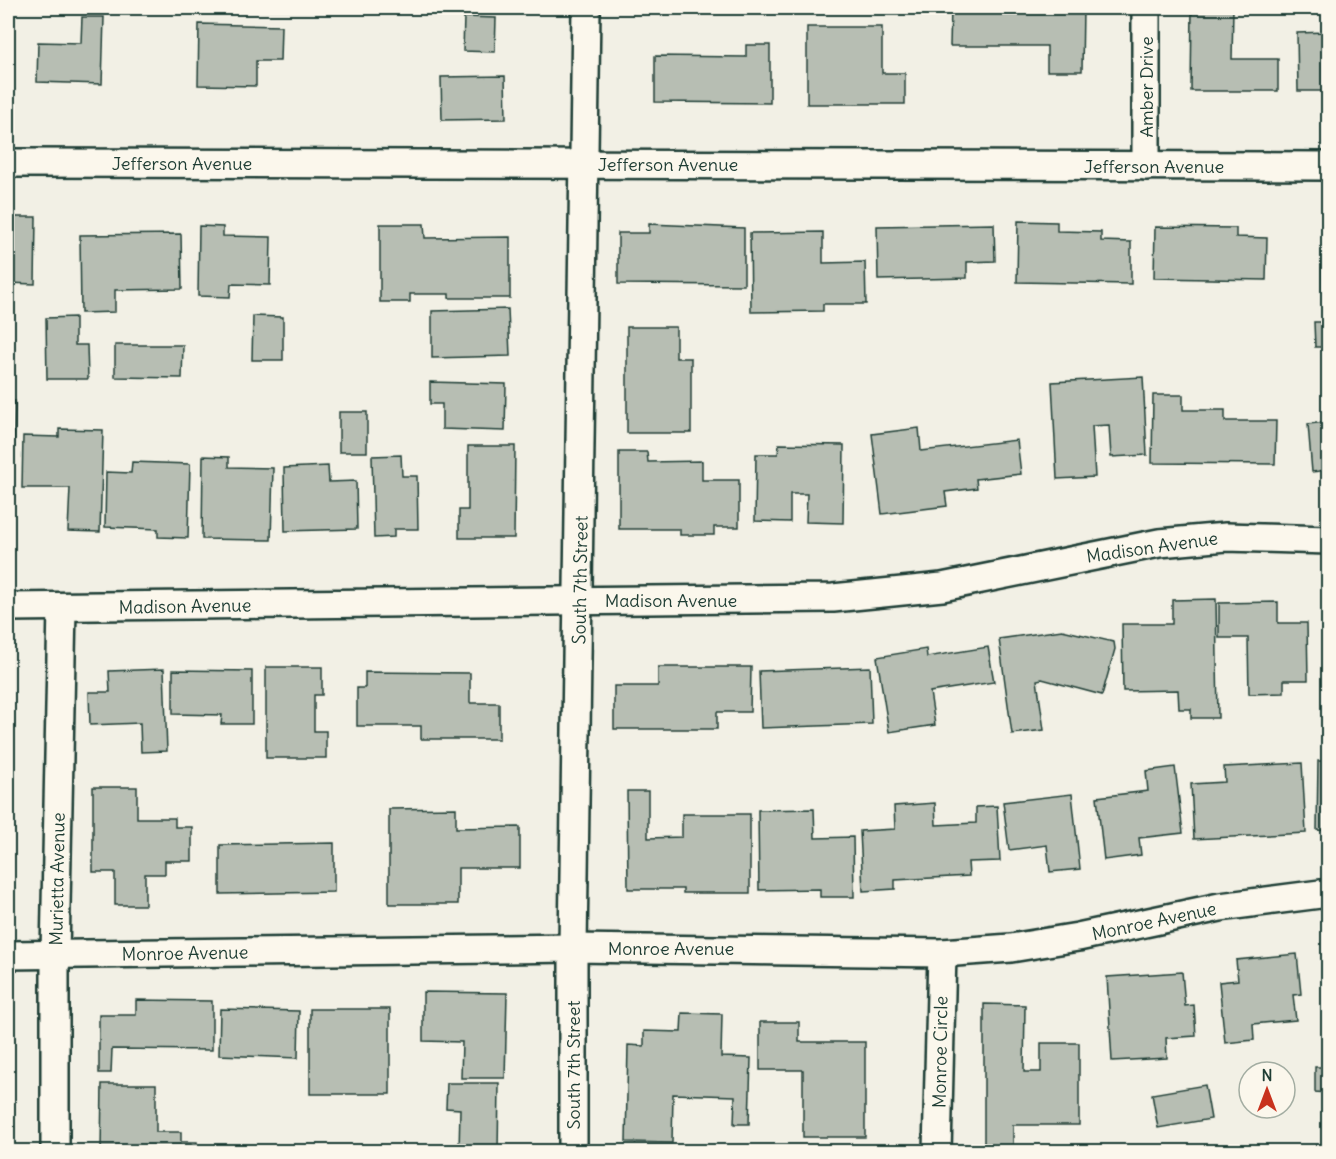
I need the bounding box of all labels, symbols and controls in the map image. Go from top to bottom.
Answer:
street label: Amber Drive [1135,36,1158,138]
street label: Jefferson Avenue [112,152,252,175]
street label: Jefferson Avenue [598,153,738,176]
street label: Jefferson Avenue [1084,155,1224,178]
street label: South 7th Street [567,515,593,645]
street label: Madison Avenue [1085,526,1219,568]
street label: Madison Avenue [605,589,737,612]
street label: Madison Avenue [118,593,252,619]
street label: Murietta Avenue [44,812,70,946]
street label: Monroe Avenue [1090,897,1218,945]
street label: Monroe Avenue [608,937,734,960]
street label: Monroe Avenue [121,940,249,966]
street label: Monroe Circle [928,996,952,1108]
street label: South 7th Street [562,1001,585,1129]
north arrow [1237,1060,1297,1120]
text: N [1261,1065,1273,1085]

